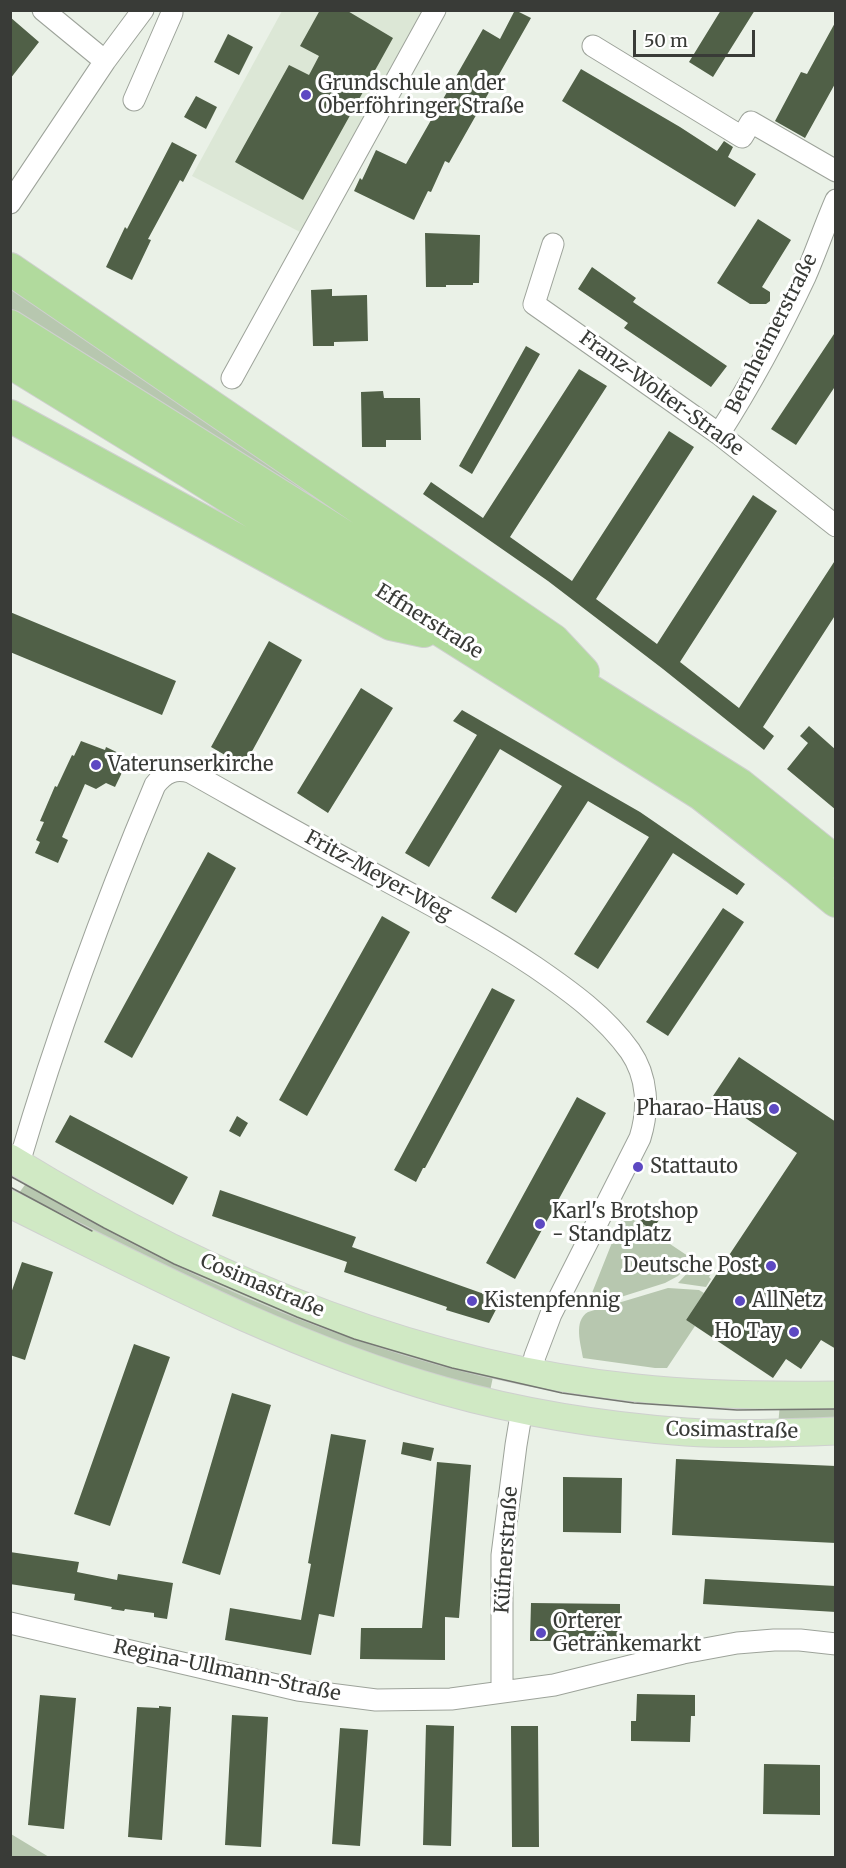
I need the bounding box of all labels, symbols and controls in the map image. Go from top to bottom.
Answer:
scale bar [636,18,758,56]
text: 50 m [644,29,688,52]
place label: Grundschule an der Oberföhringer Straße [318,72,524,119]
marker: Grundschule an der Oberföhringer Straße [299,88,313,102]
street label: Bernheimerstraße [721,250,823,418]
street label: Franz-Wolter-Straße [574,326,748,462]
street label: Effnerstraße [371,580,487,664]
place label: Vaterunserkirche [108,753,273,777]
marker: Vaterunserkirche [89,758,103,772]
street label: Fritz-Meyer-Weg [301,826,455,926]
place label: Pharao-Haus [636,1097,762,1121]
marker: Pharao-Haus [767,1102,781,1116]
place label: Stattauto [650,1155,738,1179]
marker: Stattauto [631,1160,645,1174]
place label: Karl's Brotshop - Standplatz [552,1200,698,1247]
marker: Karl's Brotshop - Standplatz [533,1217,547,1231]
street label: Cosimastraße [196,1249,328,1323]
place label: Deutsche Post [623,1254,759,1278]
marker: Deutsche Post [764,1259,778,1273]
place label: Kistenpfennig [484,1289,620,1313]
place label: AllNetz [752,1289,823,1313]
marker: Kistenpfennig [465,1294,479,1308]
marker: AllNetz [733,1294,747,1308]
place label: Ho Tay [714,1320,782,1344]
marker: Ho Tay [787,1325,801,1339]
street label: Cosimastraße [666,1418,798,1444]
street label: Küfnerstraße [491,1486,523,1614]
place label: Orterer Getränkemarkt [553,1610,701,1657]
marker: Orterer Getränkemarkt [534,1626,548,1640]
street label: Regina-Ullmann-Straße [111,1635,343,1707]

